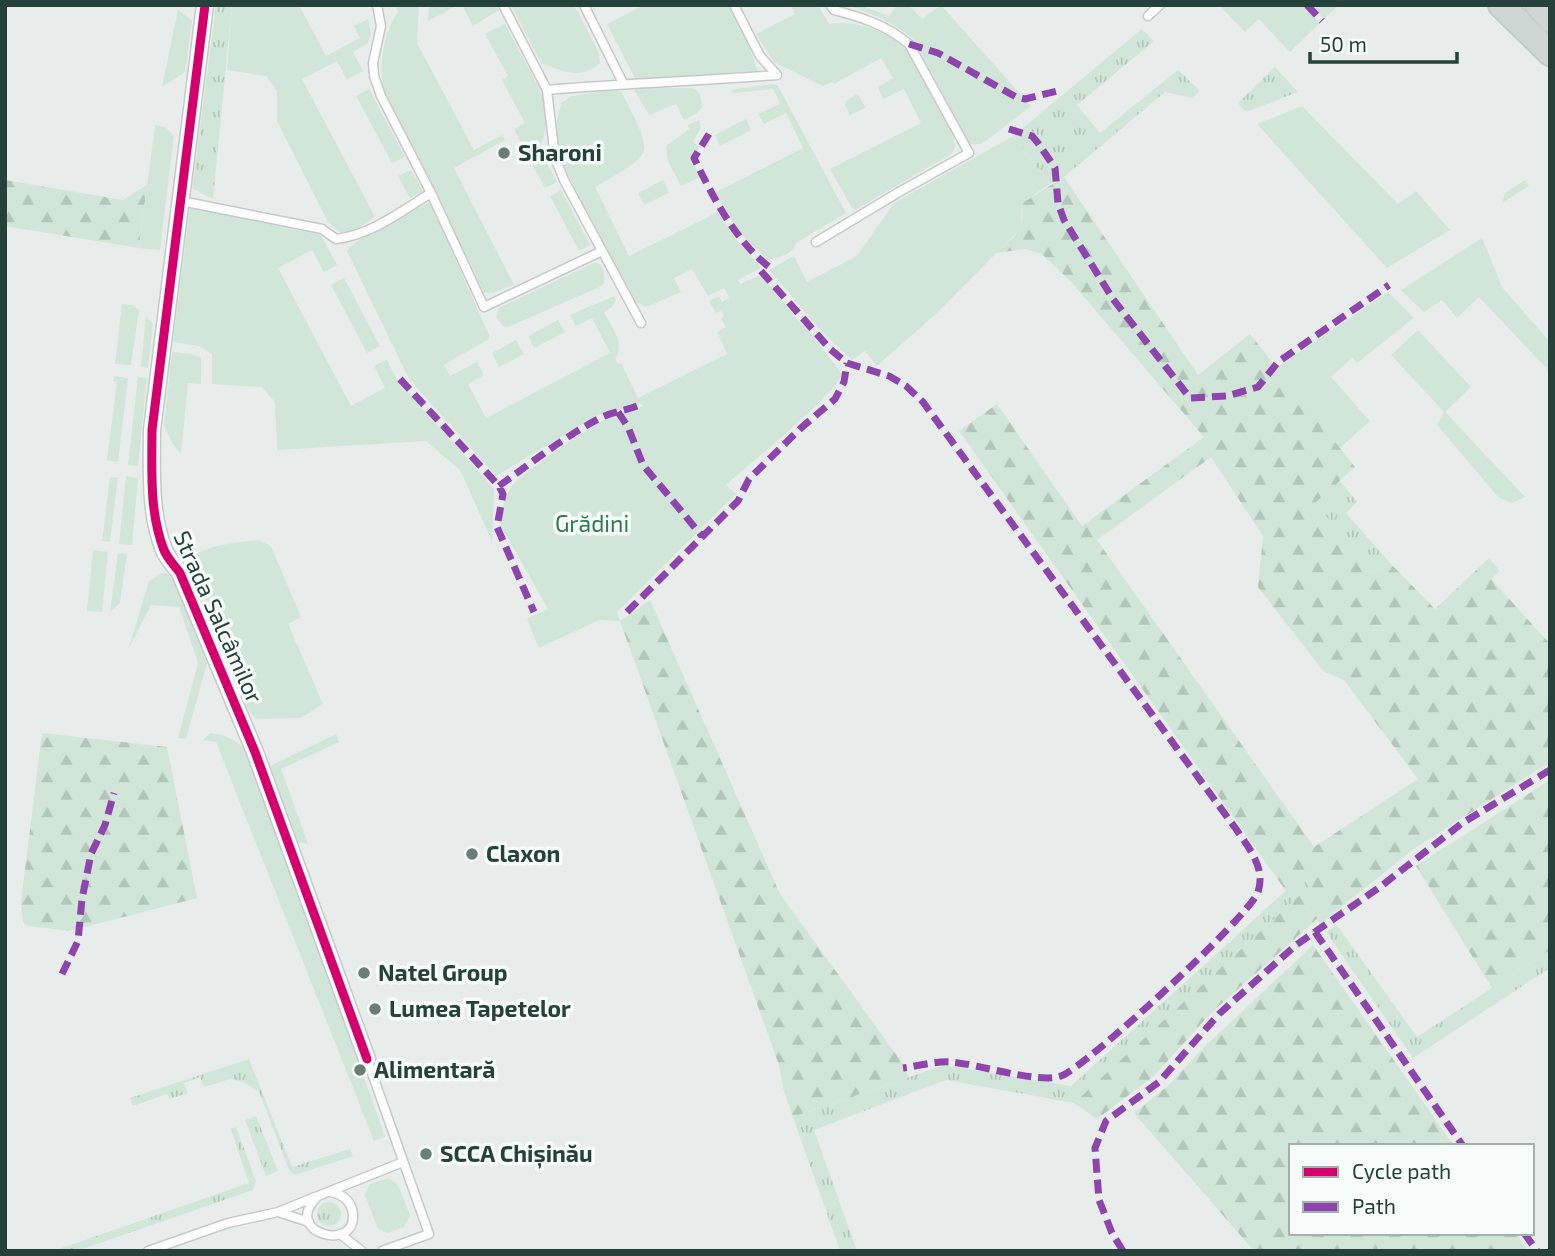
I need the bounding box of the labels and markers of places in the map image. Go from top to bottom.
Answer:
place label: Sharoni [518,138,602,166]
marker: Sharoni [496,145,512,161]
place label: Claxon [486,839,560,867]
marker: Claxon [464,846,480,862]
place label: Natel Group [378,958,508,986]
marker: Natel Group [356,965,372,981]
place label: Lumea Tapetelor [389,994,571,1022]
marker: Lumea Tapetelor [367,1001,383,1017]
place label: Alimentară [374,1055,495,1083]
marker: Alimentară [352,1062,368,1078]
place label: SCCA Chișinău [440,1139,593,1169]
marker: SCCA Chișinău [418,1146,434,1162]

